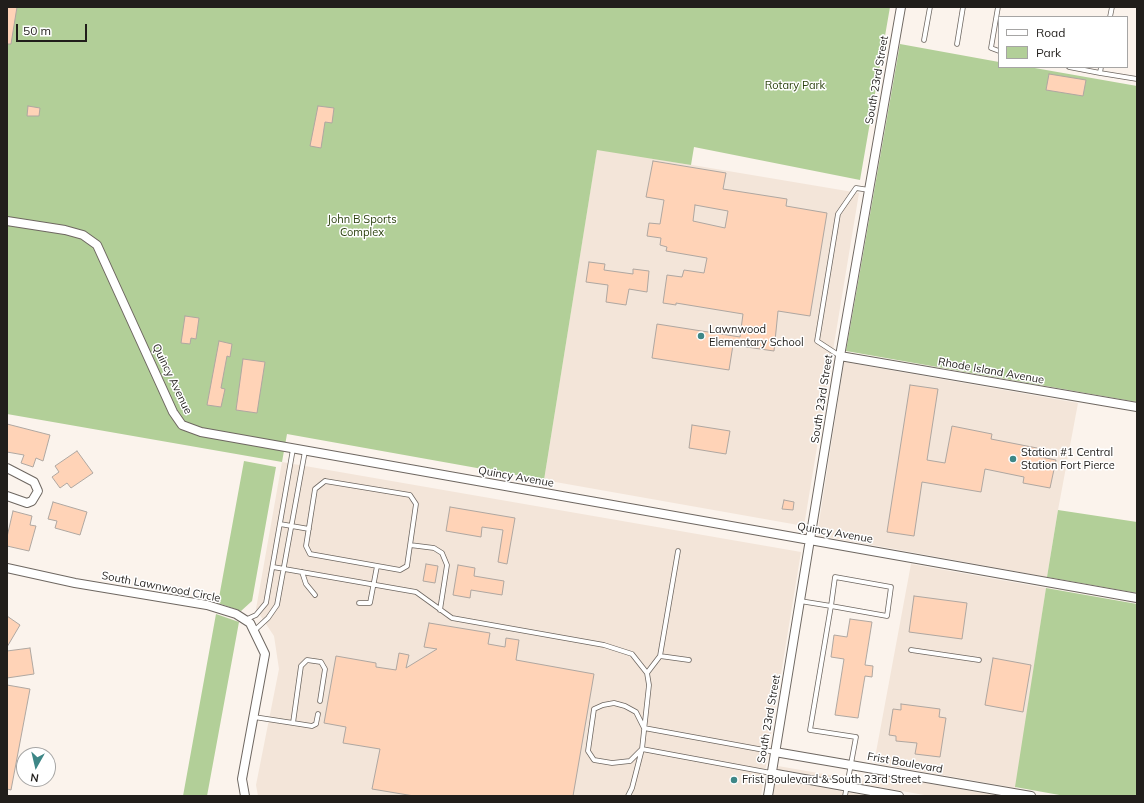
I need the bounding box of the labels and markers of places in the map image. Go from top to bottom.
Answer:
place label: Lawnwood Elementary School [709,323,804,349]
marker: Lawnwood Elementary School [696,331,706,341]
place label: Station #1 Central Station Fort Pierce [1021,446,1115,472]
marker: Station #1 Central Station Fort Pierce [1008,454,1018,464]
place label: Frist Boulevard & South 23rd Street [742,773,921,787]
marker: Frist Boulevard & South 23rd Street [729,775,739,785]

